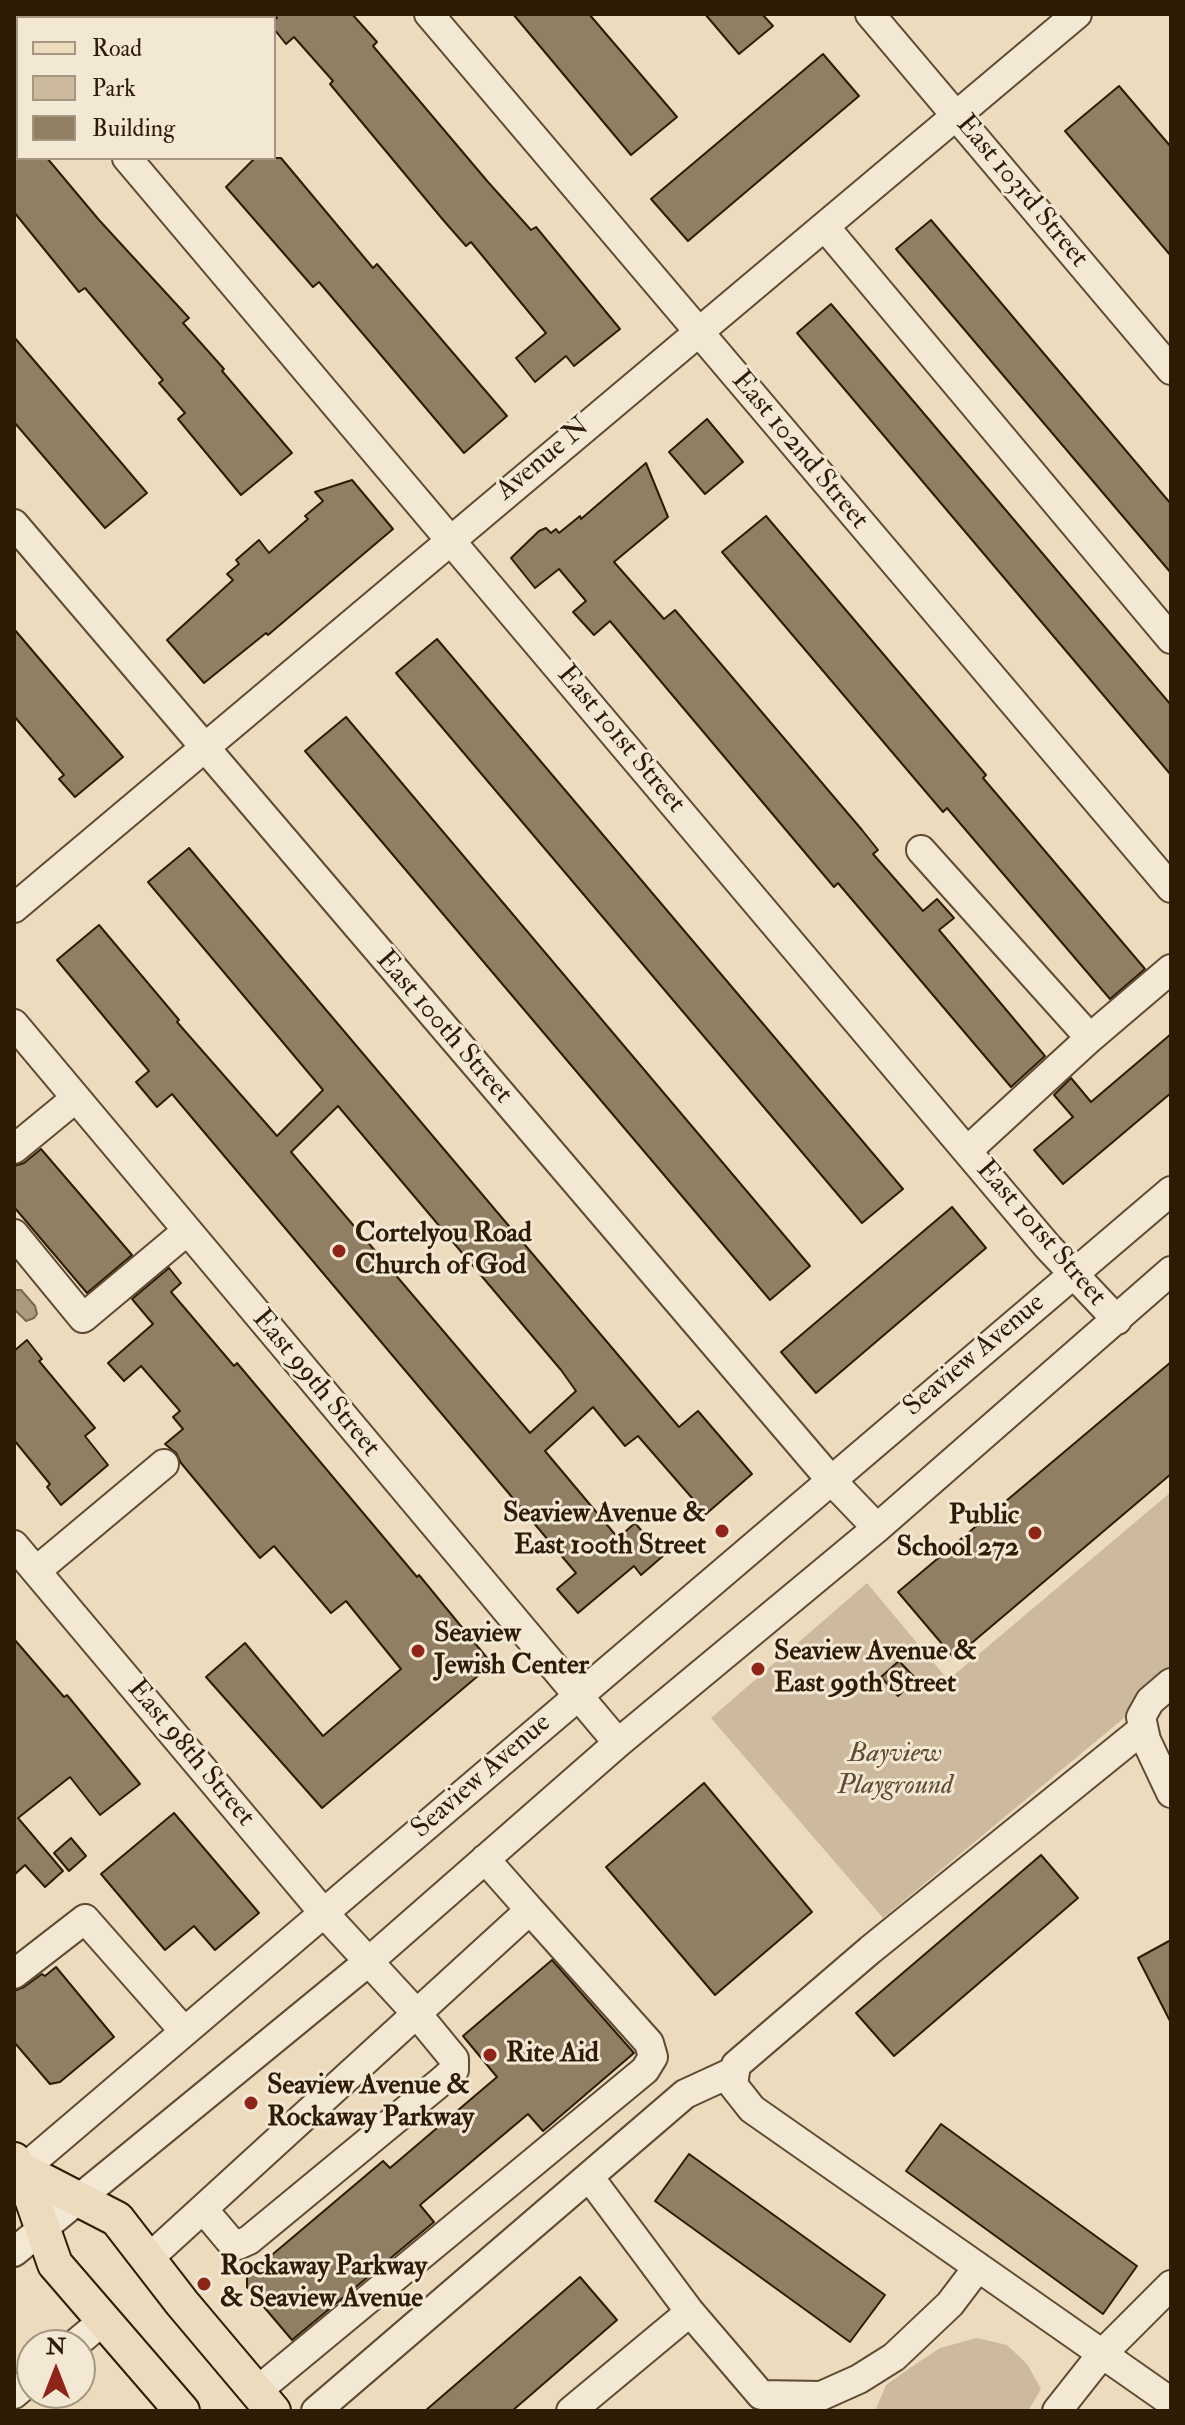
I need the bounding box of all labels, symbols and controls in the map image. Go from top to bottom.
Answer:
legend [16,16,276,160]
text: Road [92,33,142,64]
text: Park [92,73,136,104]
street label: East 103rd Street [948,109,1094,275]
text: Building [92,113,175,144]
street label: East 102nd Street [723,365,875,537]
street label: Avenue N [490,411,598,509]
street label: East 101st Street [549,659,691,821]
street label: East 100th Street [367,945,519,1111]
street label: East 101st Street [968,1154,1112,1314]
place label: Cortelyou Road Church of God [355,1218,532,1284]
marker: Cortelyou Road Church of God [330,1242,348,1260]
street label: Seaview Avenue [898,1287,1052,1425]
street label: East 99th Street [244,1303,386,1465]
place label: Seaview Avenue & East 100th Street [503,1498,706,1564]
place label: Public School 272 [896,1500,1019,1566]
marker: Seaview Avenue & East 100th Street [713,1522,731,1540]
marker: Public School 272 [1026,1524,1044,1542]
place label: Seaview Jewish Center [434,1618,589,1684]
place label: Seaview Avenue & East 99th Street [774,1636,977,1702]
marker: Seaview Jewish Center [409,1642,427,1660]
marker: Seaview Avenue & East 99th Street [749,1660,767,1678]
street label: East 98th Street [119,1674,261,1834]
street label: Seaview Avenue [405,1707,559,1847]
park label: Bayview Playground [837,1738,953,1804]
place label: Rite Aid [506,2038,599,2072]
marker: Rite Aid [481,2046,499,2064]
place label: Seaview Avenue & Rockaway Parkway [267,2070,474,2136]
marker: Seaview Avenue & Rockaway Parkway [242,2094,260,2112]
place label: Rockaway Parkway & Seaview Avenue [220,2251,427,2317]
marker: Rockaway Parkway & Seaview Avenue [195,2275,213,2293]
north arrow [16,2329,96,2409]
text: N [46,2333,66,2361]

